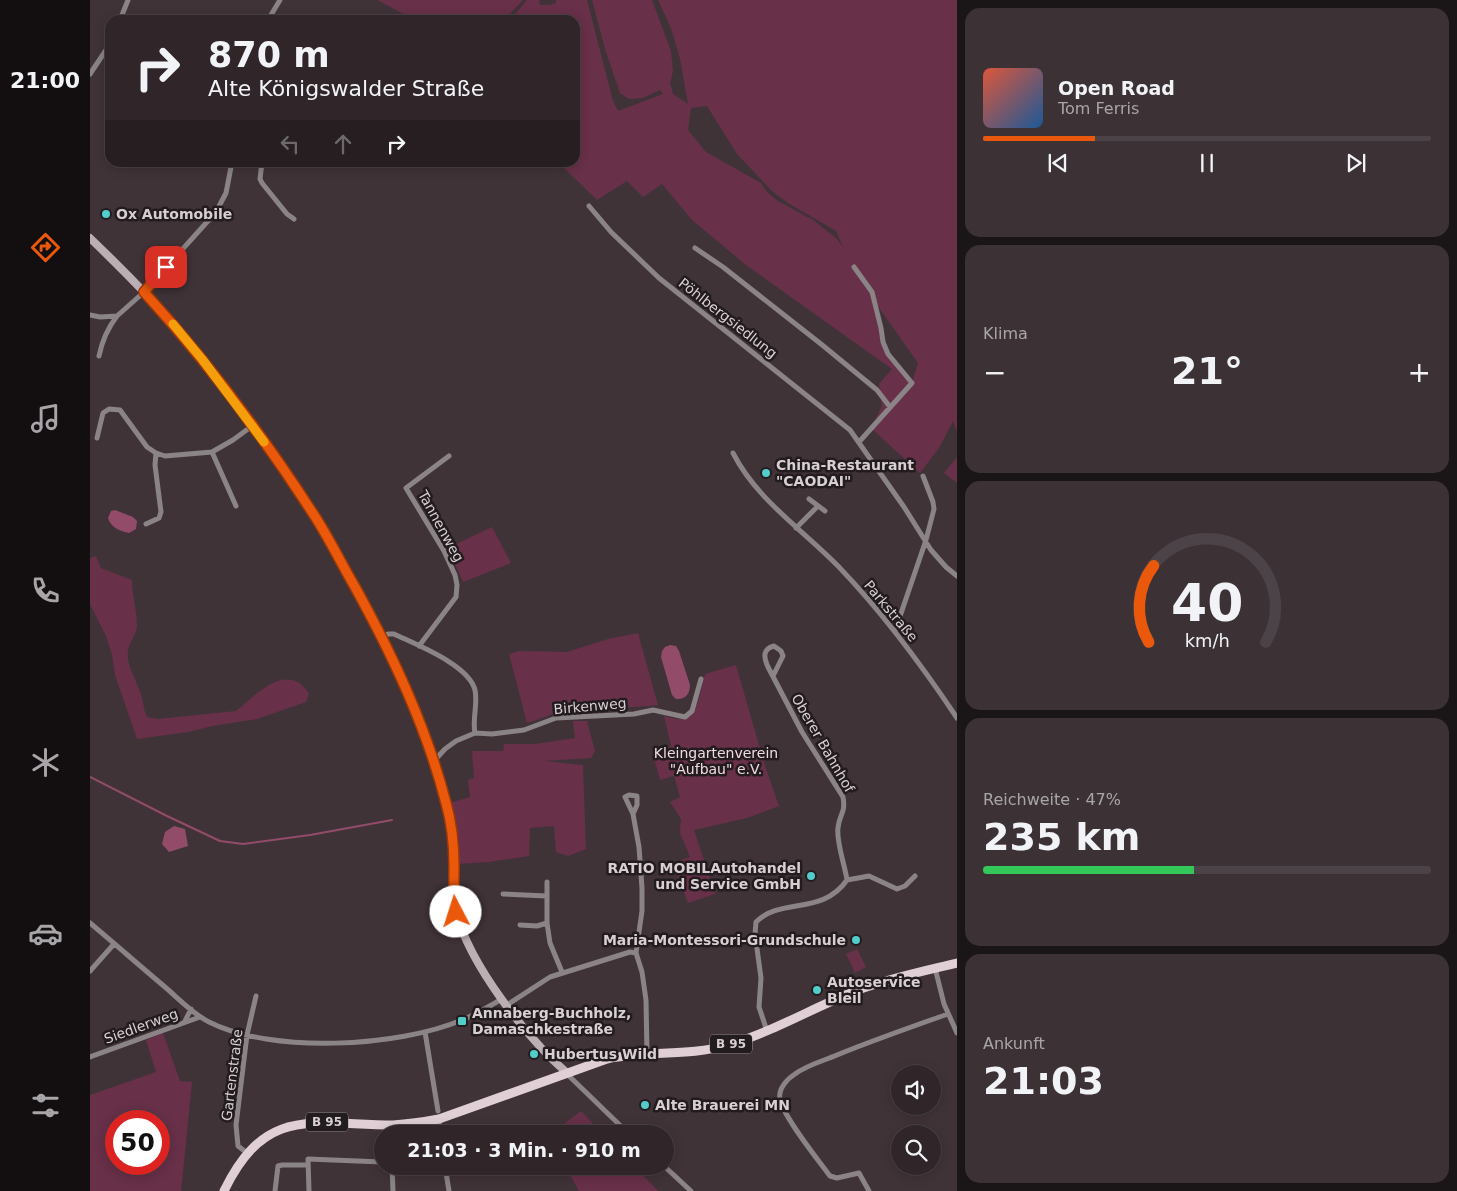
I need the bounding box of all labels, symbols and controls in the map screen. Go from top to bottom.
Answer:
icon: right [125,35,190,100]
text: 870 m [208,35,330,75]
text: 21:00 [10,68,80,93]
text: Alte Königswalder Straße [208,76,484,101]
text: Open Road [1058,77,1175,99]
text: Tom Ferris [1058,99,1139,118]
icon: left [276,130,304,158]
icon: ahead [329,130,357,158]
icon: right [382,130,410,158]
icon: previous [1044,149,1072,177]
icon: pause [1193,149,1221,177]
icon: next [1342,149,1370,177]
place label: Ox Automobile [116,206,232,222]
marker: Ox Automobile [100,208,112,220]
icon: directions [28,230,63,265]
pin [145,246,187,288]
icon: arrive [152,253,180,281]
street label: Pöhlbergsiedlung [676,275,780,361]
text: Klima [983,324,1028,343]
text: 21° [1171,349,1243,393]
text: − [983,356,1006,389]
text: + [1408,356,1431,389]
icon: music [28,401,63,436]
place label: China-Restaurant "CAODAI" [776,457,914,489]
marker: China-Restaurant "CAODAI" [760,467,772,479]
street label: Tannenweg [414,487,467,564]
icon: phone [28,573,63,608]
text: 40 [1171,573,1243,633]
street label: Parkstraße [861,577,921,645]
text: km/h [1184,630,1230,651]
street label: Oberer Bahnhof [788,691,858,796]
street label: Birkenweg [553,695,627,717]
icon: climate [28,745,63,780]
park label: Kleingartenverein "Aufbau" e.V. [654,745,778,777]
text: Reichweite · 47% [983,790,1121,809]
text: 235 km [983,815,1140,859]
place label: RATIO MOBILAutohandel und Service GmbH [607,860,801,892]
marker: RATIO MOBILAutohandel und Service GmbH [805,870,817,882]
position arrow [429,885,481,937]
icon: car [28,916,63,951]
place label: Maria-Montessori-Grundschule [603,932,846,948]
marker: Maria-Montessori-Grundschule [850,934,862,946]
place label: Autoservice Bleil [827,974,921,1006]
marker: Autoservice Bleil [811,984,823,996]
street label: Siedlerweg [102,1005,180,1047]
place label: Annaberg-Buchholz, Damaschkestraße [472,1005,631,1037]
marker: Annaberg-Buchholz, Damaschkestraße [456,1015,468,1027]
street label: Gartenstraße [218,1028,246,1122]
road number: B 95 [710,1034,752,1054]
text: Ankunft [983,1034,1045,1053]
place label: Hubertus Wild [544,1046,657,1062]
marker: Hubertus Wild [528,1048,540,1060]
text: 21:03 [983,1059,1104,1103]
map controls [891,1065,941,1175]
button: sound [891,1065,941,1115]
icon: filters [28,1088,63,1123]
place label: Alte Brauerei MN [655,1097,790,1113]
marker: Alte Brauerei MN [639,1099,651,1111]
speed limit sign: 50 [105,1110,170,1175]
road number: B 95 [306,1112,348,1132]
button: search [891,1125,941,1175]
text: 21:03 · 3 Min. · 910 m [407,1139,641,1161]

